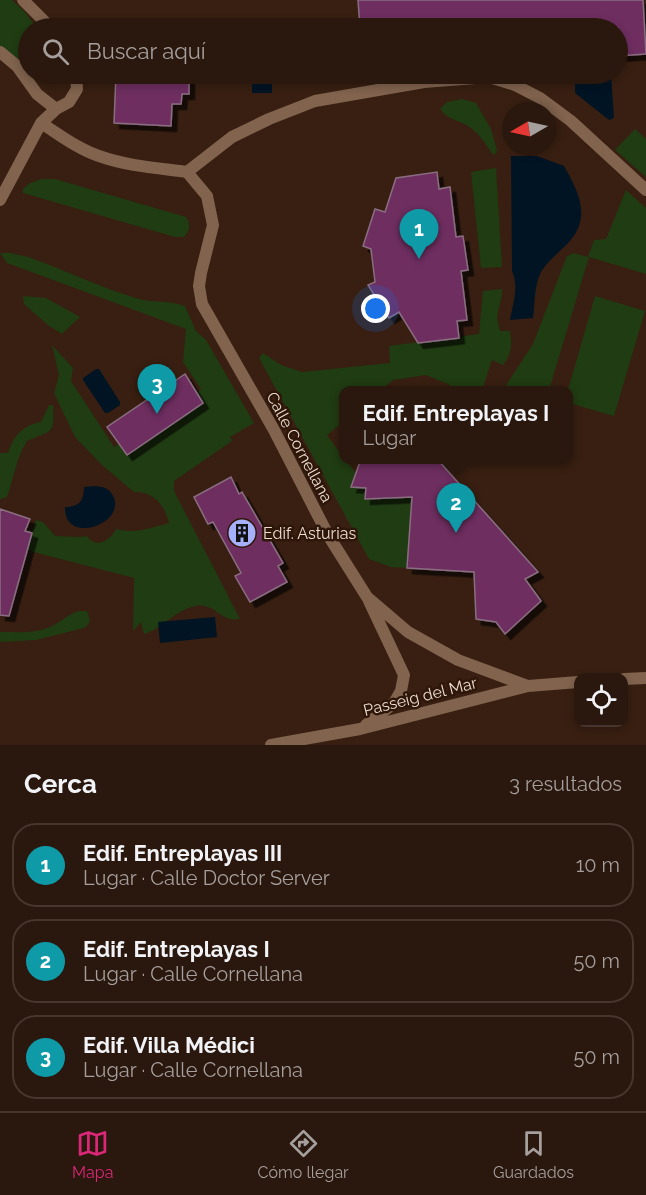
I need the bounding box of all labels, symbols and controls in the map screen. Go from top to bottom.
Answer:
search box [18,18,628,84]
icon: search [39,35,72,68]
text: Buscar aquí [87,38,206,64]
north arrow [502,102,556,156]
pin: 1 [400,210,438,259]
your location [361,294,390,323]
pin: 3 [138,364,176,414]
popup [339,386,573,464]
street label: Calle Cornellana [262,389,337,506]
text: Edif. Entreplayas I [363,400,549,426]
text: Lugar [363,426,416,450]
pin: 2 [436,484,476,533]
building icon: Edif. Asturias [226,517,258,549]
place label: Edif. Asturias [263,524,356,543]
street label: Passeig del Mar [361,673,479,720]
map controls [574,673,628,727]
button: locate [574,673,628,727]
text: Cerca [24,769,97,799]
text: 3 resultados [509,772,622,796]
text: Edif. Entreplayas III [83,840,282,866]
text: 1 [41,853,50,877]
text: 10 m [576,853,620,877]
text: Lugar · Calle Doctor Server [83,866,330,890]
text: Edif. Entreplayas I [83,936,270,962]
text: 2 [40,949,51,973]
text: 50 m [573,949,620,973]
text: Lugar · Calle Cornellana [83,962,303,986]
text: Edif. Villa Médici [83,1032,255,1058]
text: 3 [40,1045,51,1069]
text: 50 m [573,1045,620,1069]
text: Lugar · Calle Cornellana [83,1058,303,1082]
tab: Mapa [72,1127,113,1182]
tab: Cómo llegar [258,1127,349,1182]
tab: Guardados [493,1127,574,1182]

